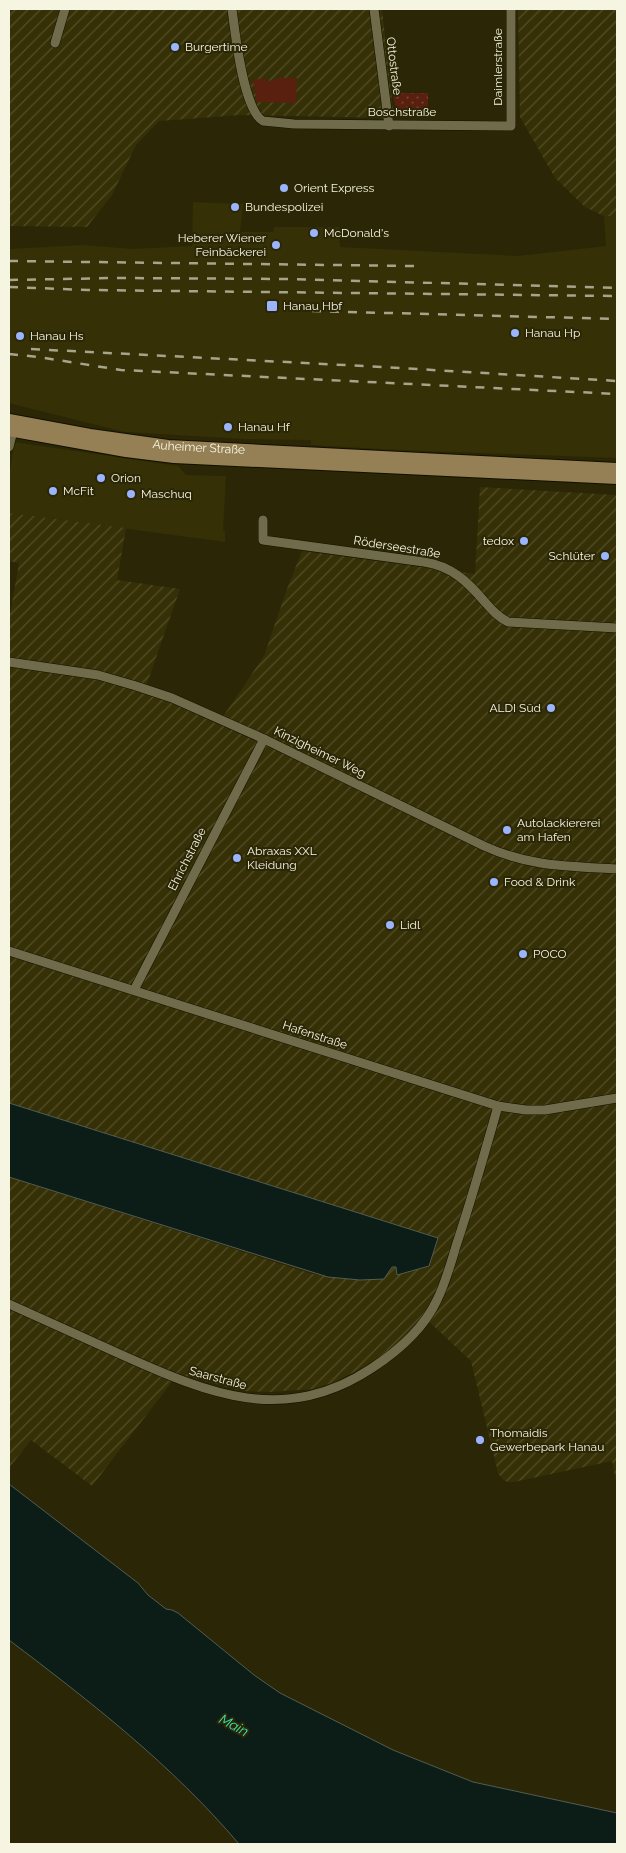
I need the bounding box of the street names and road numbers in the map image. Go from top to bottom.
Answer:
street label: Daimlerstraße [491,28,505,106]
street label: Ottostraße [383,36,405,96]
street label: Boschstraße [368,105,436,119]
street label: Auheimer Straße [152,437,245,457]
street label: Röderseestraße [353,533,441,561]
street label: Kinzigheimer Weg [272,724,368,780]
street label: Ehrichstraße [165,825,209,893]
street label: Hafenstraße [281,1018,349,1052]
street label: Saarstraße [188,1364,248,1392]

